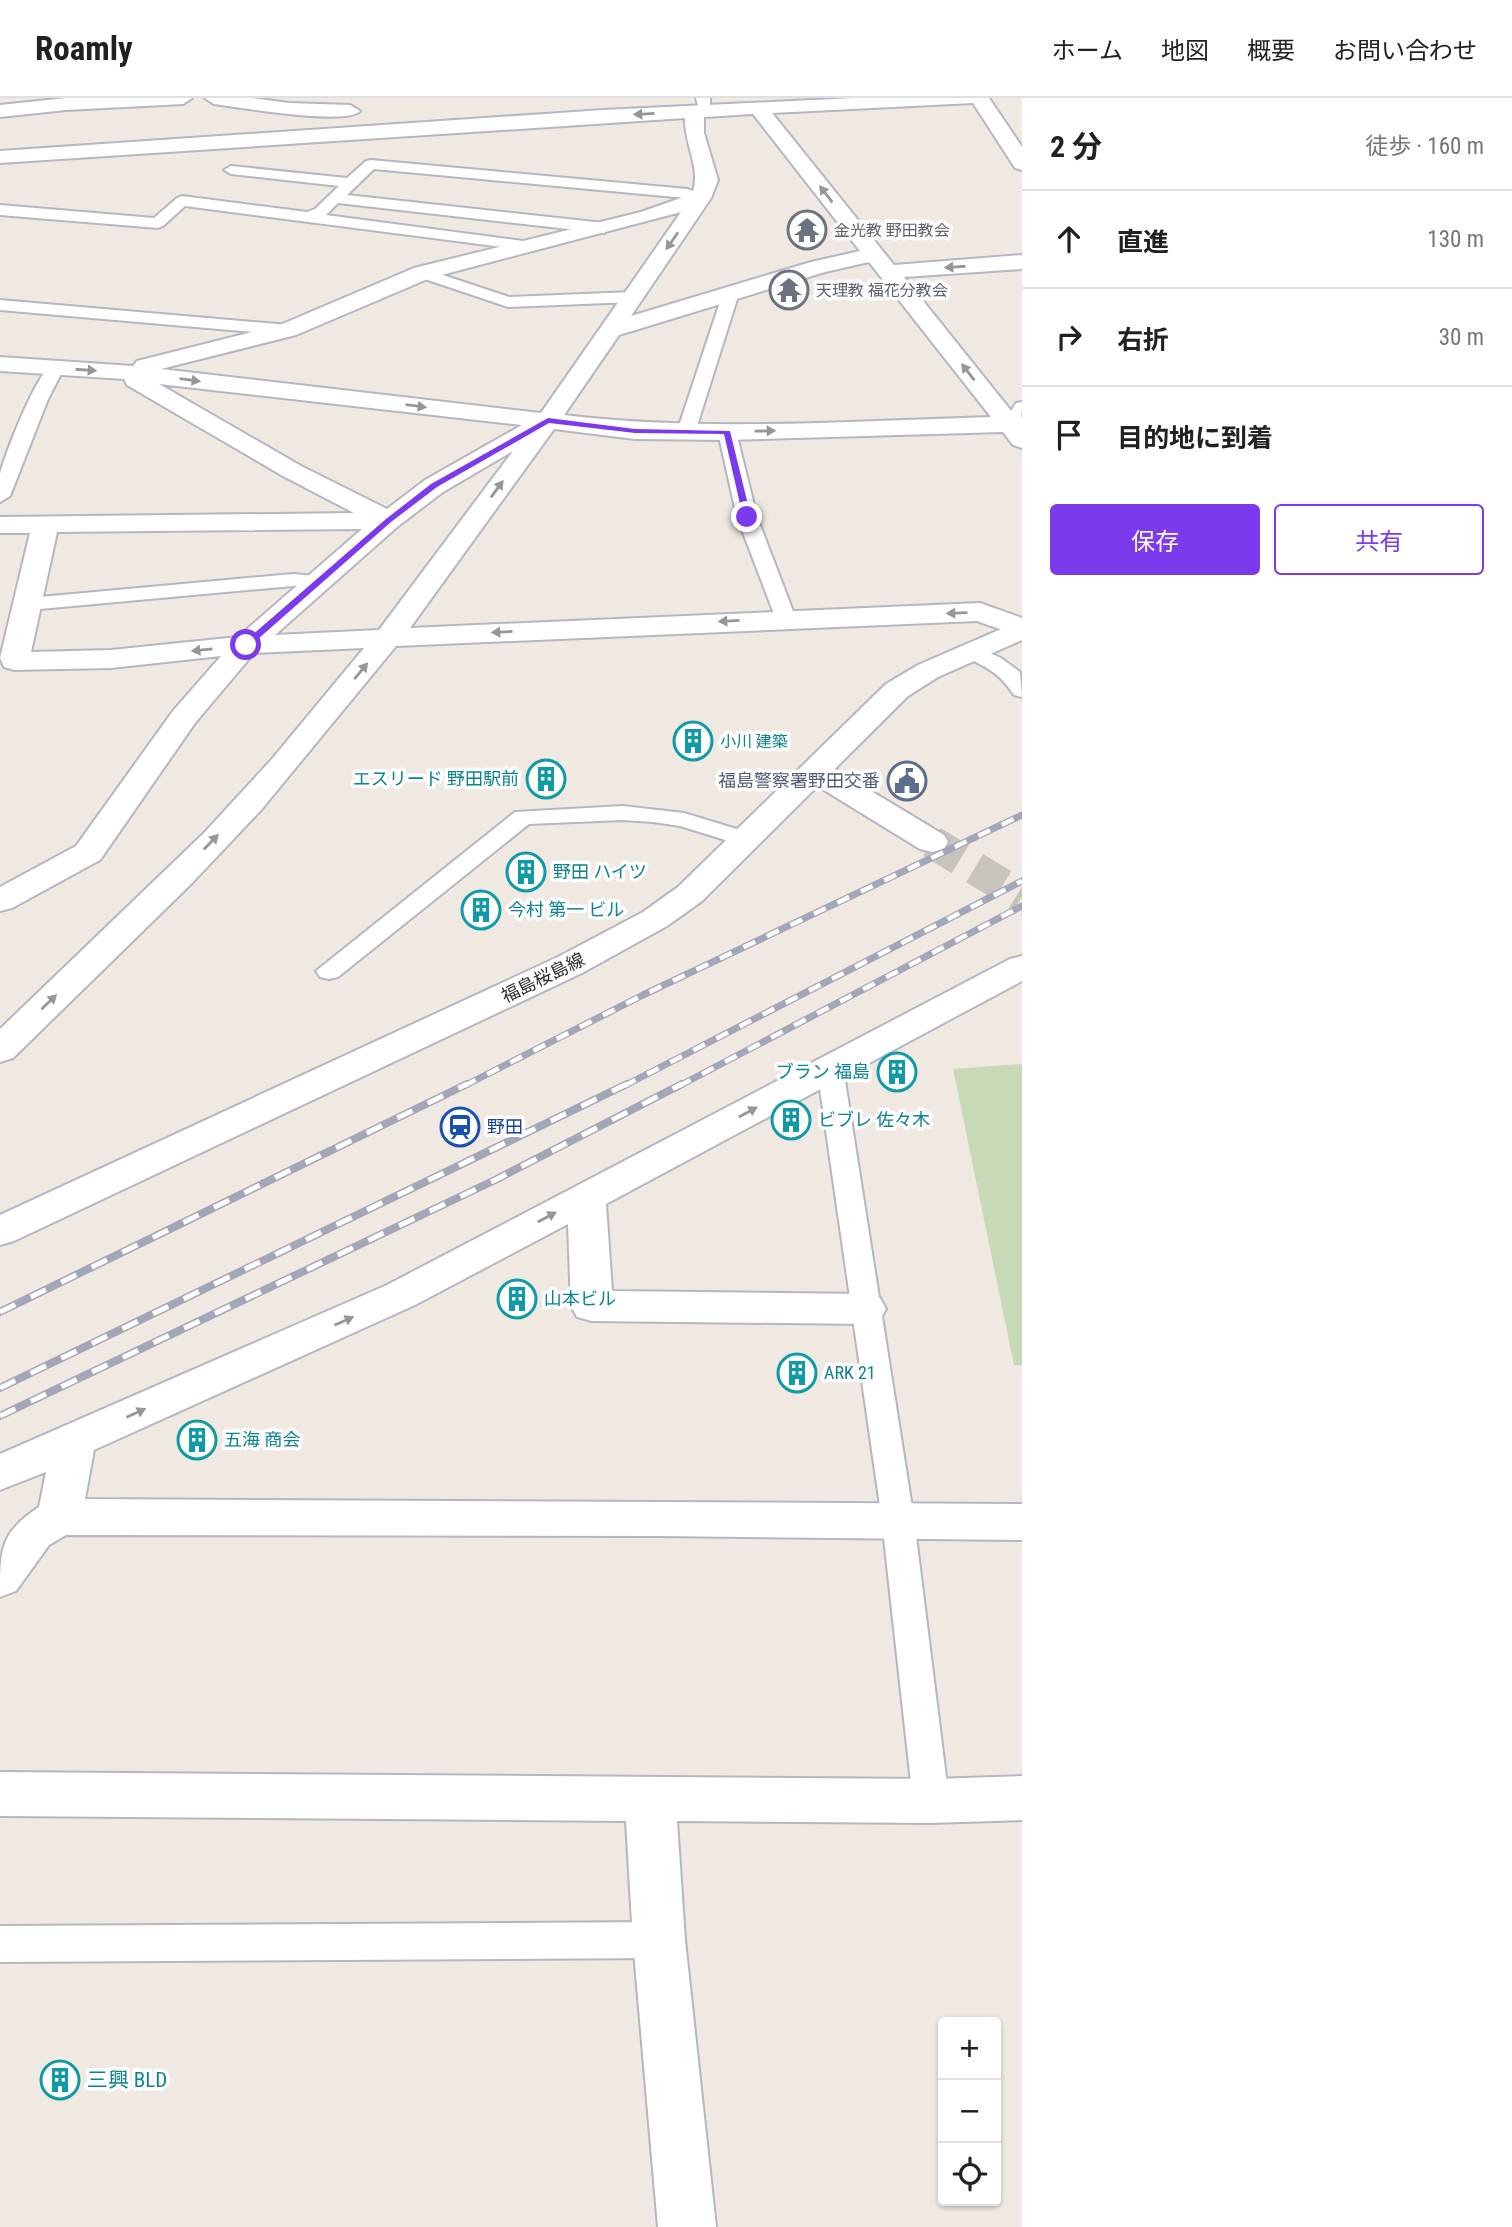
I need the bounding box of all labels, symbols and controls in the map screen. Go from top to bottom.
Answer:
text: Roamly [35,29,133,68]
text: ホーム [1052,37,1123,65]
text: 地図 [1161,37,1209,65]
text: 概要 [1247,37,1295,65]
text: お問い合わせ [1333,37,1477,65]
one-way arrow [633,109,655,120]
text: 2 分 [1050,129,1102,164]
text: 徒歩 · 160 m [1365,133,1484,160]
one-way arrow [819,186,834,204]
temple icon: 金光教 野田教会 [786,209,828,251]
icon: ahead [1050,220,1088,258]
place label: 金光教 野田教会 [834,221,950,240]
text: 130 m [1427,226,1484,253]
text: 直進 [1117,227,1169,257]
one-way arrow [666,231,679,250]
one-way arrow [944,262,966,273]
temple icon: 天理教 福花分教会 [768,269,810,311]
place label: 天理教 福花分教会 [816,281,948,300]
icon: right [1050,318,1088,356]
text: 30 m [1439,324,1484,351]
text: 右折 [1117,325,1169,355]
one-way arrow [960,364,975,382]
one-way arrow [75,365,97,376]
one-way arrow [179,374,201,385]
one-way arrow [405,400,427,411]
icon: arrive [1050,416,1088,454]
text: 目的地に到着 [1117,423,1273,453]
one-way arrow [754,426,776,437]
one-way arrow [490,481,505,499]
route end [731,501,762,532]
button: 保存 [1050,504,1260,575]
button: 共有 [1274,504,1484,575]
one-way arrow [945,607,967,618]
one-way arrow [718,616,740,627]
one-way arrow [491,627,513,638]
route start [230,629,261,660]
one-way arrow [190,644,212,655]
one-way arrow [353,663,368,680]
building icon: 小川 建築 [672,720,714,762]
place label: 小川 建築 [720,732,788,751]
building icon: エスリード 野田駅前 [525,758,567,800]
public building icon: 福島警察署野田交番 [886,760,928,802]
place label: エスリード 野田駅前 [353,768,519,789]
place label: 福島警察署野田交番 [718,770,880,791]
one-way arrow [202,835,219,851]
building icon: 野田 ハイツ [505,851,547,893]
place label: 野田 ハイツ [553,861,647,882]
building icon: 今村 第一 ビル [460,889,502,931]
place label: 今村 第一 ビル [508,899,624,920]
street label: 福島桜島線 [498,948,588,1007]
one-way arrow [40,993,57,1010]
building icon: ブラン 福島 [876,1051,918,1093]
place label: ブラン 福島 [776,1061,870,1082]
building icon: ビブレ 佐々木 [770,1099,812,1141]
station icon: 野田 [439,1106,481,1148]
one-way arrow [738,1106,758,1118]
place label: ビブレ 佐々木 [818,1109,930,1130]
place label: 野田 [487,1116,523,1137]
one-way arrow [537,1211,556,1223]
building icon: 山本ビル [496,1278,538,1320]
place label: 山本ビル [544,1288,616,1309]
one-way arrow [334,1315,354,1327]
building icon: ARK 21 [776,1352,818,1394]
place label: ARK 21 [824,1362,876,1383]
one-way arrow [126,1407,147,1418]
building icon: 五海 商会 [176,1419,218,1461]
place label: 五海 商会 [224,1429,300,1450]
map controls [938,2017,1001,2206]
button: + [938,2017,1001,2080]
building icon: 三興 BLD [39,2059,81,2101]
place label: 三興 BLD [87,2068,167,2092]
button: − [938,2080,1001,2143]
button: locate [938,2143,1001,2206]

